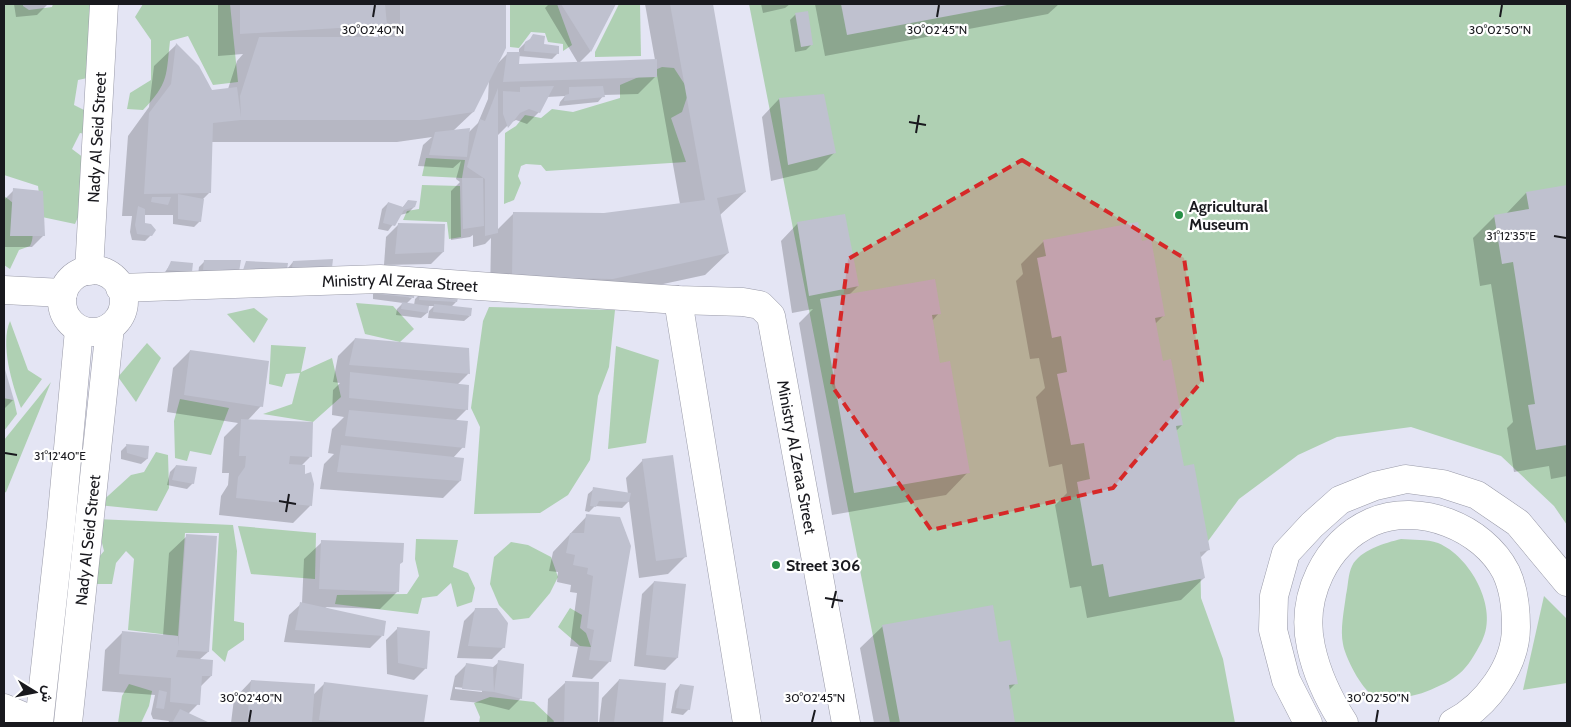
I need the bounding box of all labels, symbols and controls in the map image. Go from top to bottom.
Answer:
text: 30°02'40"N [342,22,404,37]
text: 30°02'45"N [907,22,967,37]
text: 30°02'50"N [1469,22,1531,37]
street label: Nady Al Seid Street [84,71,110,203]
place label: Agricultural Museum [1189,197,1268,234]
marker: Agricultural Museum [1173,209,1185,221]
text: 31°12'35"E [1486,228,1536,243]
street label: Ministry Al Zeraa Street [321,270,479,296]
street label: Ministry Al Zeraa Street [773,378,820,536]
text: 31°12'40"E [34,448,86,463]
street label: Nady Al Seid Street [72,473,104,606]
place label: Street 306 [786,556,860,575]
marker: Street 306 [770,559,782,571]
north arrow [10,667,60,717]
text: ش [37,684,58,704]
text: 30°02'40"N [220,690,282,705]
text: 30°02'45"N [785,690,845,705]
text: 30°02'50"N [1347,690,1409,705]

